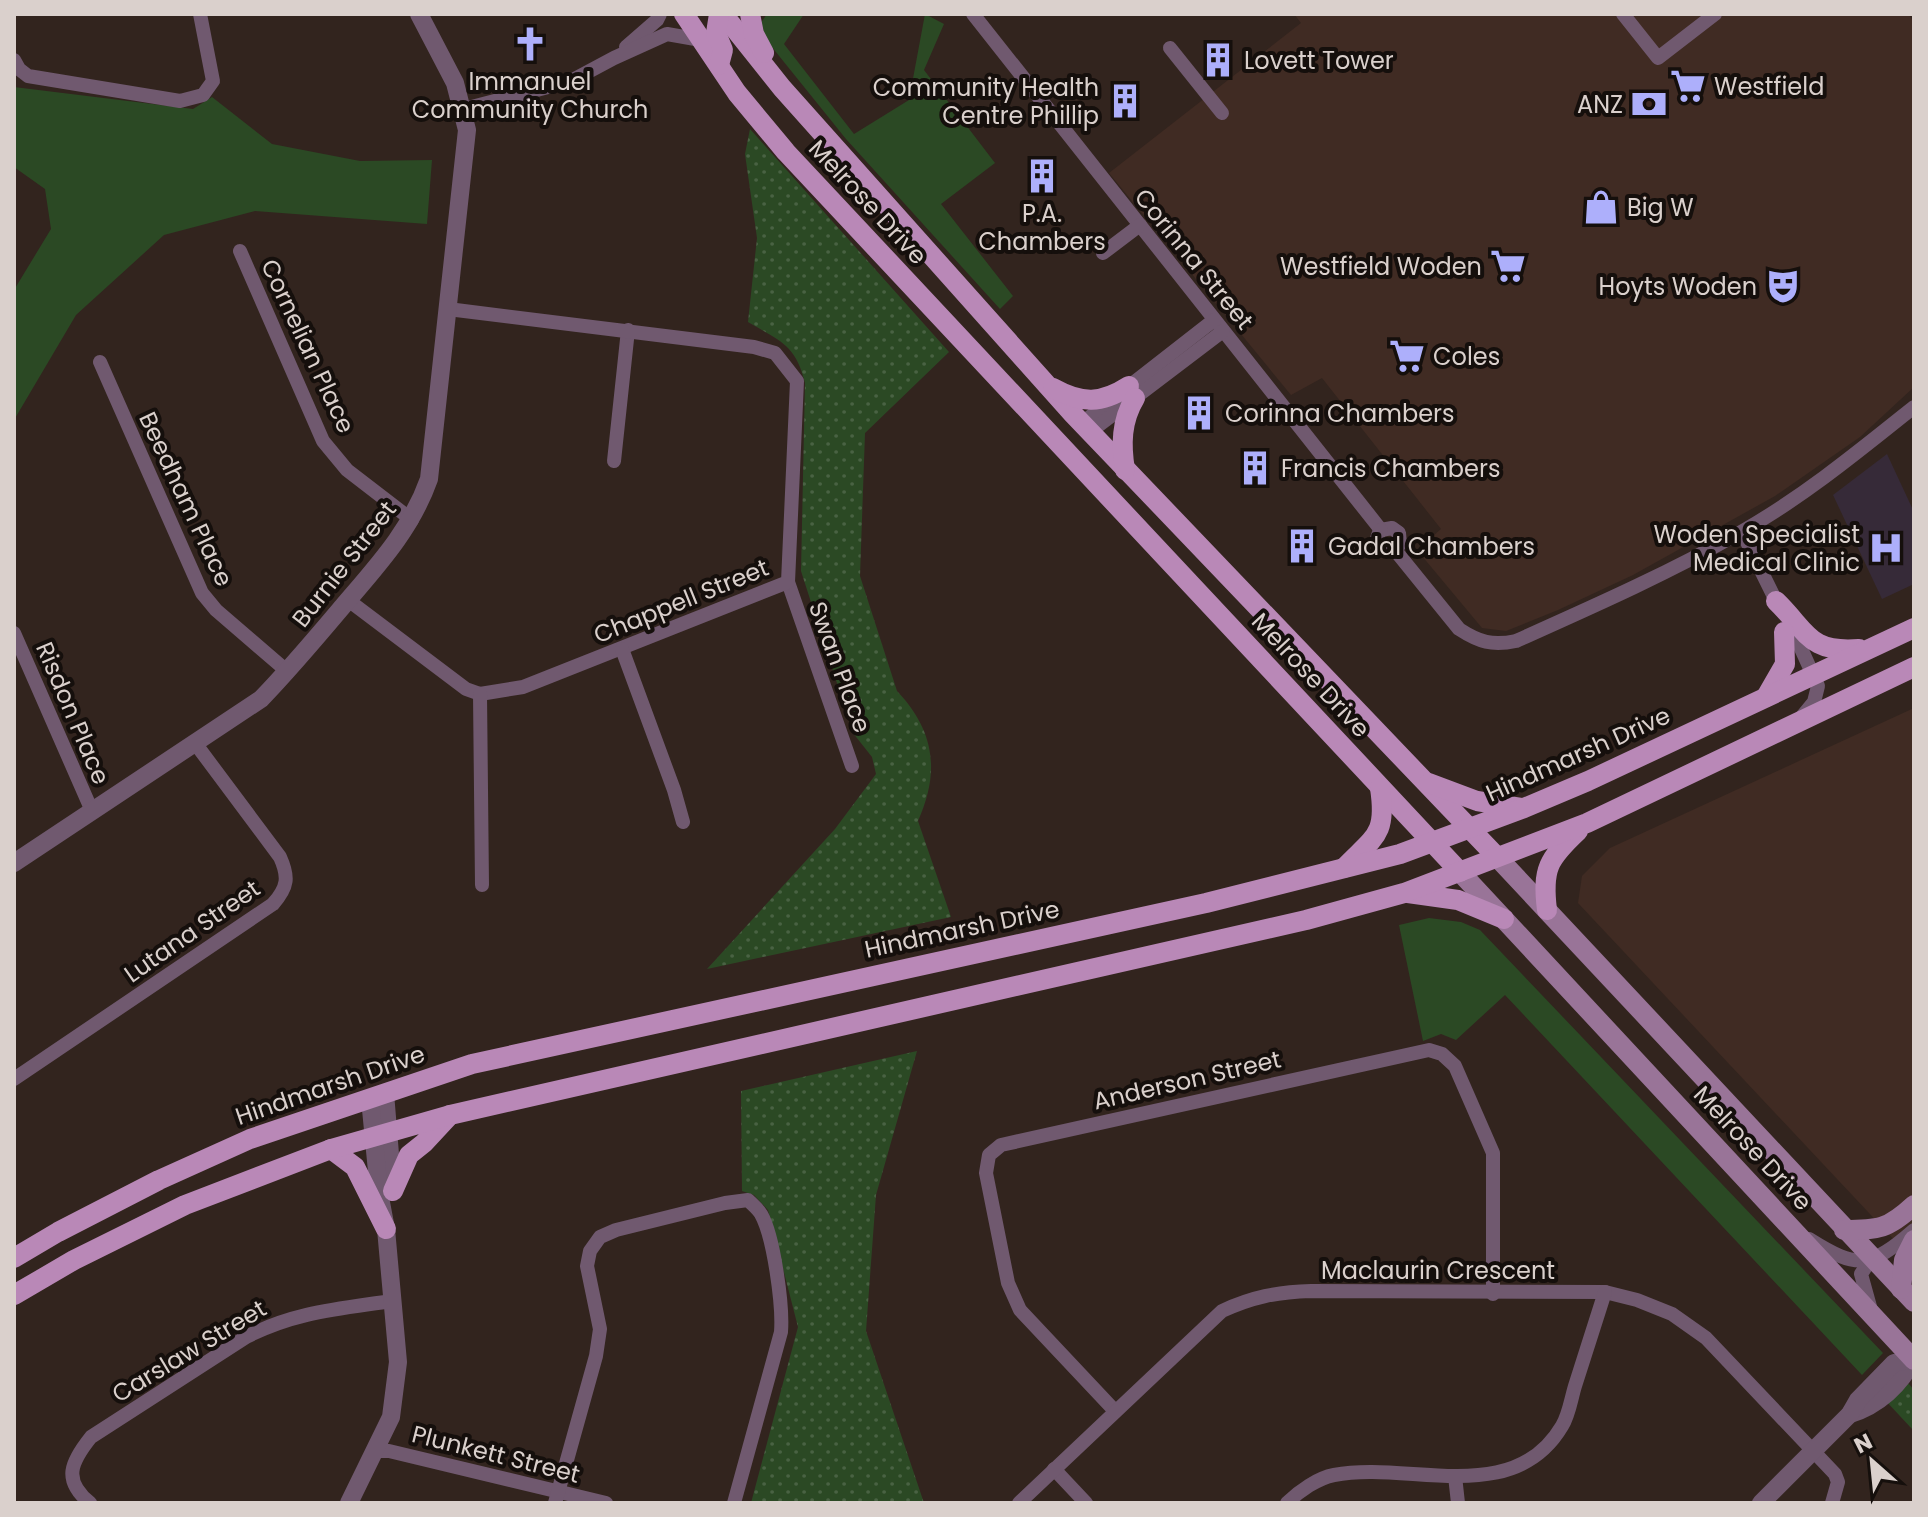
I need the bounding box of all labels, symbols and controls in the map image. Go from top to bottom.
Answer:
church icon: Immanuel Community Church [511,25,549,63]
building icon: Lovett Tower [1199,41,1237,79]
place label: Lovett Tower [1244,44,1394,77]
place label: Immanuel Community Church [412,65,648,126]
supermarket icon: Westfield [1669,67,1707,105]
place label: Westfield [1714,70,1824,103]
place label: Community Health Centre Phillip [873,71,1099,132]
building icon: Community Health Centre Phillip [1106,82,1144,120]
bank icon: ANZ [1630,85,1668,123]
place label: ANZ [1577,88,1623,121]
street label: Melrose Drive [801,132,935,272]
building icon: P.A. Chambers [1023,157,1061,195]
street label: Corinna Street [1127,182,1261,336]
shop icon: Big W [1582,188,1620,226]
place label: Big W [1627,191,1694,224]
place label: P.A. Chambers [978,197,1106,258]
supermarket icon: Westfield Woden [1489,247,1527,285]
place label: Westfield Woden [1280,250,1482,283]
street label: Cornelian Place [253,254,363,438]
theatre icon: Hoyts Woden [1764,267,1802,305]
place label: Hoyts Woden [1599,270,1757,303]
supermarket icon: Coles [1388,337,1426,375]
place label: Coles [1433,340,1500,373]
building icon: Corinna Chambers [1180,394,1218,432]
place label: Corinna Chambers [1225,397,1455,430]
street label: Beedham Place [131,406,241,592]
building icon: Francis Chambers [1236,449,1274,487]
place label: Francis Chambers [1281,452,1500,485]
street label: Burnie Street [284,494,404,634]
place label: Woden Specialist Medical Clinic [1653,518,1860,579]
building icon: Gadal Chambers [1283,527,1321,565]
hospital icon: Woden Specialist Medical Clinic [1867,529,1905,567]
place label: Gadal Chambers [1328,530,1535,563]
street label: Chappell Street [589,551,773,651]
street label: Swan Place [801,597,879,737]
street label: Melrose Drive [1244,605,1378,745]
street label: Risdon Place [28,637,118,789]
street label: Hindmarsh Drive [1481,699,1675,809]
street label: Lutana Street [117,872,267,990]
street label: Hindmarsh Drive [862,892,1062,966]
street label: Hindmarsh Drive [231,1037,429,1133]
street label: Anderson Street [1090,1042,1284,1118]
street label: Melrose Drive [1686,1078,1820,1218]
street label: Maclaurin Crescent [1321,1254,1555,1287]
street label: Carslaw Street [106,1292,272,1410]
street label: Plunkett Street [409,1417,583,1491]
north arrow [1832,1421,1912,1501]
text: N [1849,1426,1878,1461]

